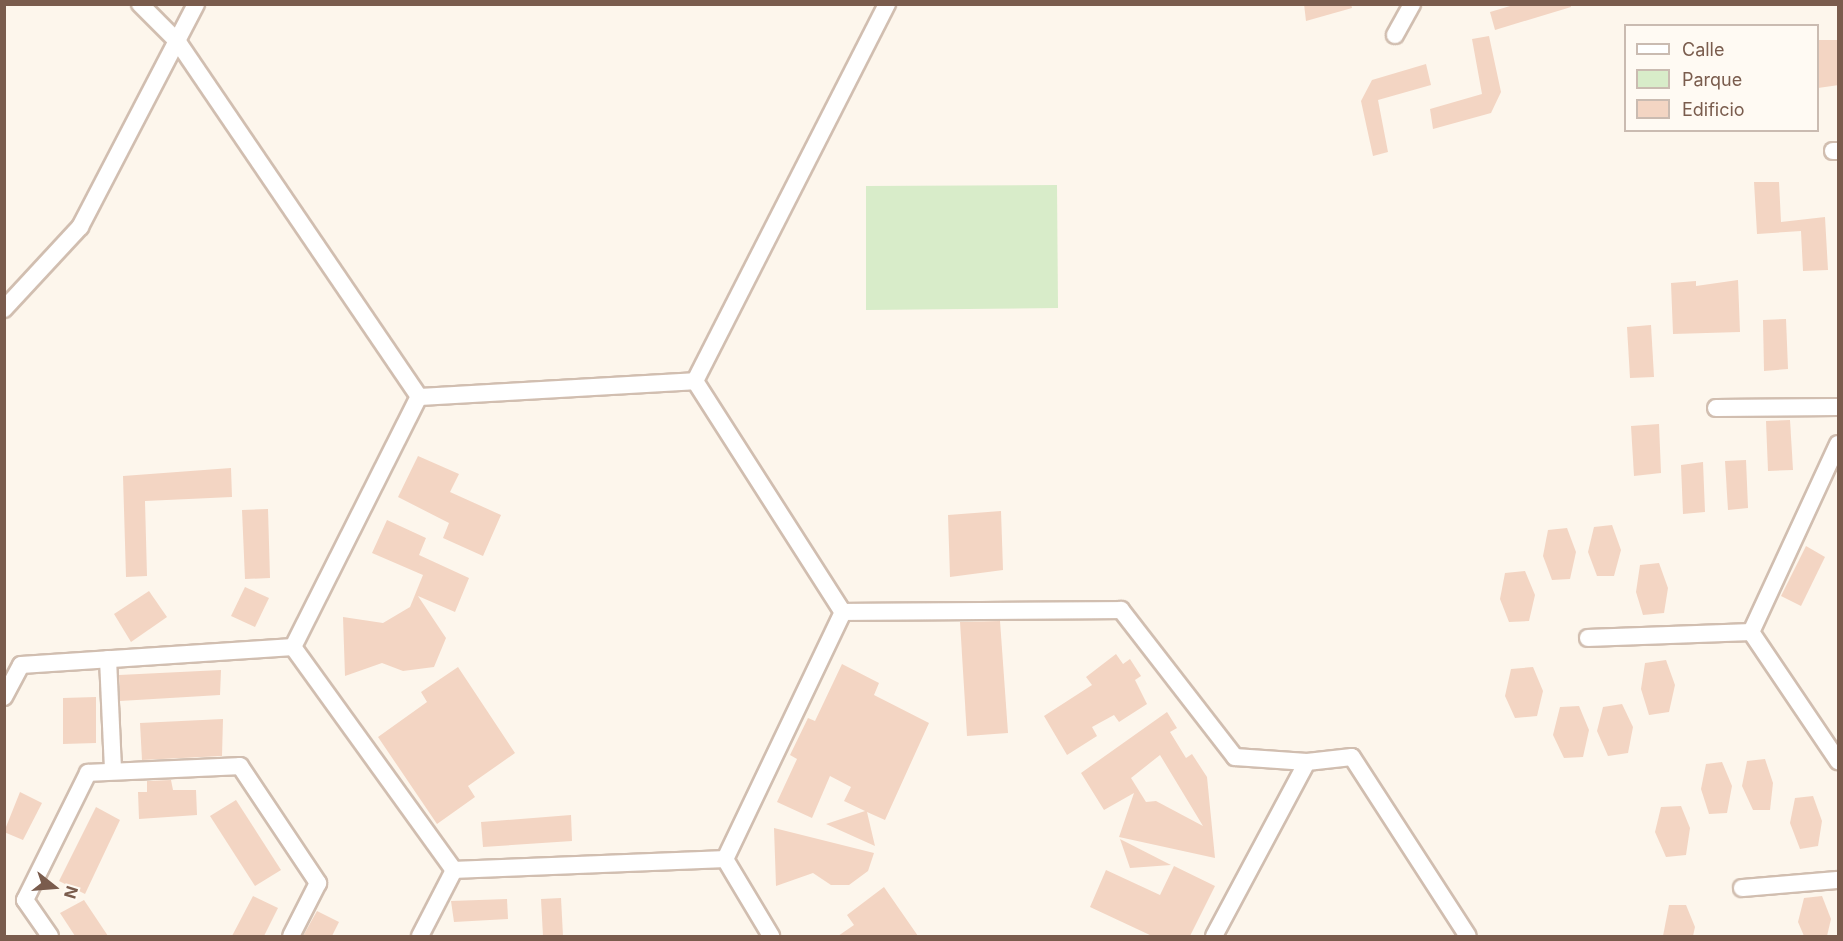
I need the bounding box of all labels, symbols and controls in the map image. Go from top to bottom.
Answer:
legend [1624,24,1819,132]
text: Calle [1682,39,1724,60]
text: Parque [1682,69,1742,90]
text: Edificio [1682,99,1745,120]
north arrow [24,857,84,917]
text: N [60,883,83,901]

